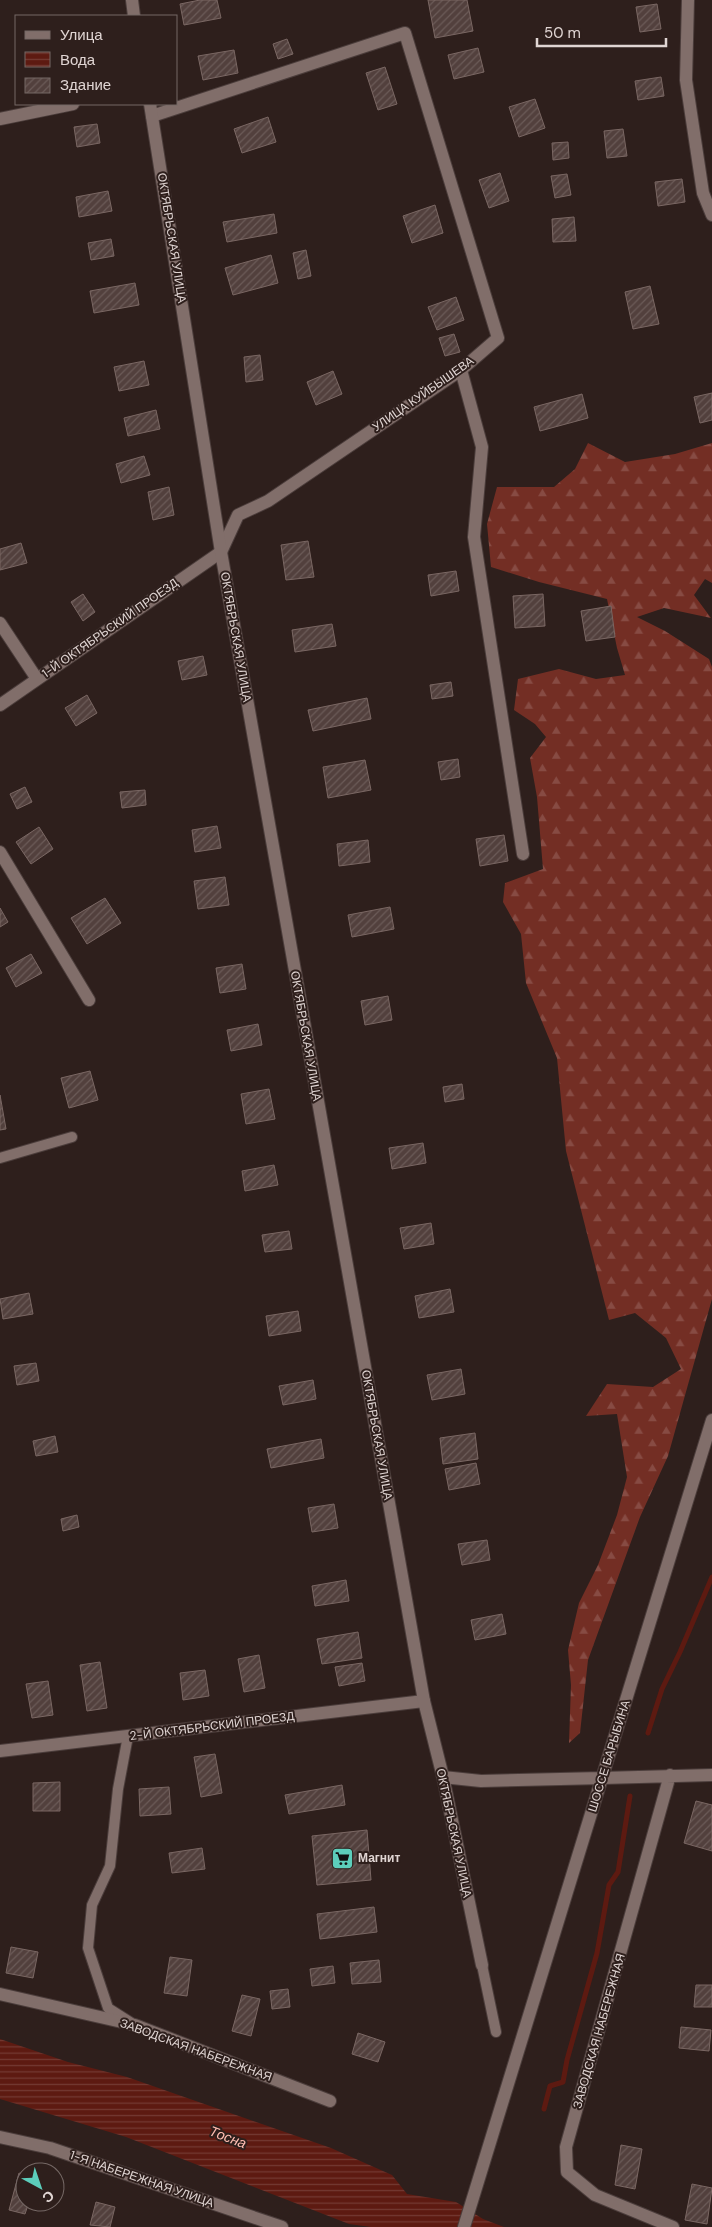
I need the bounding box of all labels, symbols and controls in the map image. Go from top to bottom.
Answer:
legend [15,15,178,105]
scale bar [537,15,666,47]
text: 50 m [544,23,581,43]
text: Улица [60,25,103,45]
text: Вода [60,50,96,70]
text: Здание [60,75,111,95]
street label: ОКТЯБРЬСКАЯ УЛИЦА [154,172,190,304]
street label: УЛИЦА КУЙБЫШЕВА [369,353,477,435]
street label: ОКТЯБРЬСКАЯ УЛИЦА [217,571,255,703]
street label: 1-Й ОКТЯБРЬСКИЙ ПРОЕЗД [39,575,181,681]
street label: ОКТЯБРЬСКАЯ УЛИЦА [287,970,325,1102]
street label: ОКТЯБРЬСКАЯ УЛИЦА [358,1369,396,1501]
street label: ШОССЕ БАРЫБИНА [584,1698,634,1814]
street label: 2-Й ОКТЯБРЬСКИЙ ПРОЕЗД [129,1708,295,1744]
street label: ОКТЯБРЬСКАЯ УЛИЦА [432,1767,476,1899]
supermarket icon: Магнит [330,1846,354,1870]
place label: Магнит [358,1850,400,1866]
street label: ЗАВОДСКАЯ НАБЕРЕЖНАЯ [569,1952,629,2110]
street label: ЗАВОДСКАЯ НАБЕРЕЖНАЯ [118,2015,274,2085]
water label: Тосна [207,2122,249,2152]
street label: 1-Я НАБЕРЕЖНАЯ УЛИЦА [68,2147,216,2211]
north arrow [15,2162,65,2212]
text: С [39,2187,58,2207]

